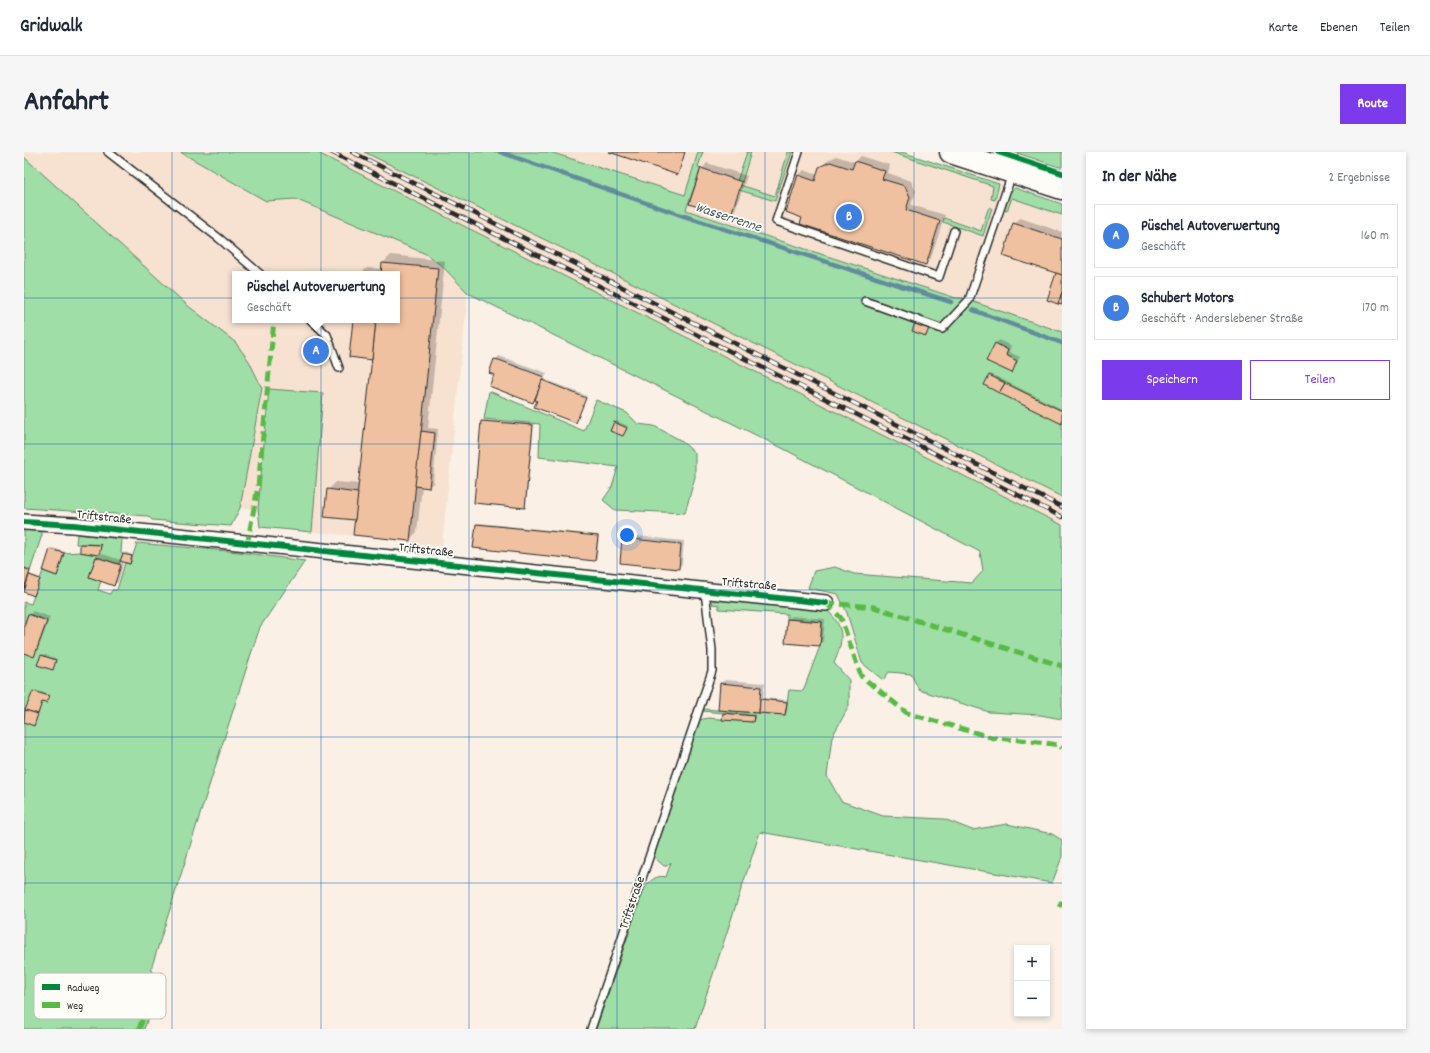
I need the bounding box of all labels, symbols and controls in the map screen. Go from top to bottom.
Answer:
text: Gridwalk [20,14,83,41]
text: Karte [1268,18,1298,38]
text: Ebenen [1320,18,1358,38]
text: Teilen [1380,18,1410,38]
text: Anfahrt [24,84,109,124]
button: Route [1340,84,1406,124]
text: In der Nähe [1102,166,1177,190]
text: 2 Ergebnisse [1329,169,1390,188]
water label: Wasserrenne [692,198,764,238]
pin: B [836,202,862,232]
text: Püschel Autoverwertung [1141,216,1280,238]
text: A [1112,227,1120,246]
text: 160 m [1361,227,1389,246]
text: Geschäft [1141,238,1186,257]
popup [232,271,400,323]
text: Püschel Autoverwertung [247,277,385,299]
text: Schubert Motors [1141,288,1234,310]
text: Geschäft [247,299,291,318]
text: B [1113,299,1119,318]
text: 170 m [1362,299,1389,318]
text: Geschäft · Anderslebener Straße [1141,310,1303,329]
pin: A [303,336,329,366]
button: Speichern [1102,360,1242,400]
button: Teilen [1250,360,1390,400]
street label: Triftstraße [76,506,133,530]
your location [617,525,637,545]
street label: Triftstraße [398,539,455,563]
street label: Triftstraße [721,573,777,597]
street label: Triftstraße [615,874,651,932]
map controls [1014,945,1050,1017]
button: + [1014,945,1050,981]
legend [34,973,166,1019]
text: Radweg [67,981,100,997]
button: − [1014,981,1050,1017]
text: Weg [67,999,83,1015]

